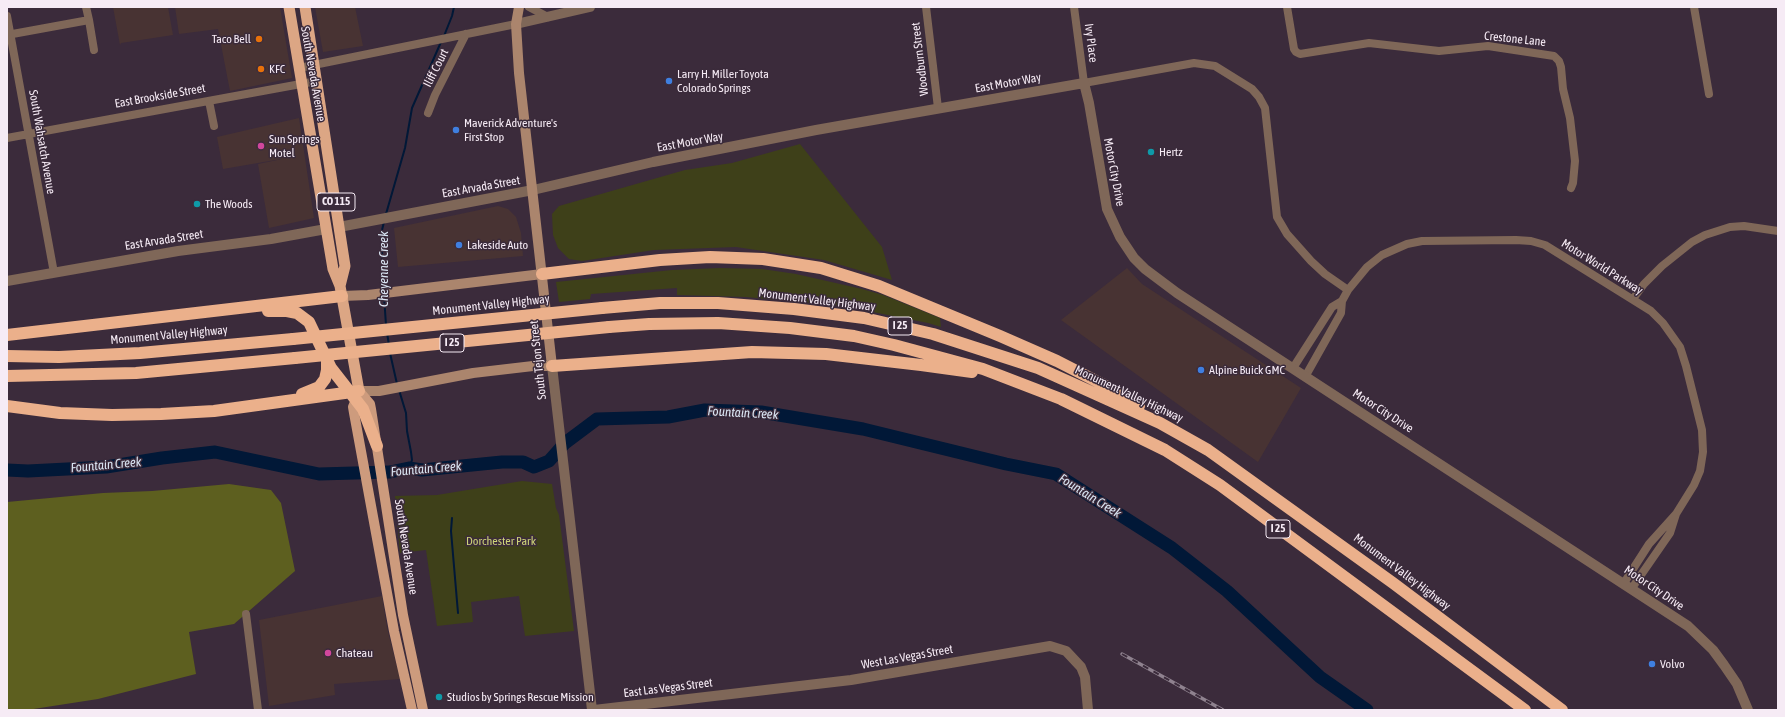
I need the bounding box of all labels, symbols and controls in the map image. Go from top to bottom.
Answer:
street label: Woodburn Street [908,21,932,97]
street label: Ivy Place [1081,23,1101,63]
street label: South Nevada Avenue [298,25,328,123]
street label: Crestone Lane [1483,29,1547,49]
place label: Taco Bell [212,32,251,46]
marker: Taco Bell [254,34,264,44]
street label: Iliff Court [420,47,452,89]
place label: KFC [269,62,285,76]
marker: KFC [256,64,266,74]
place label: Larry H. Miller Toyota Colorado Springs [677,67,769,95]
street label: East Motor Way [974,70,1042,96]
marker: Larry H. Miller Toyota Colorado Springs [664,76,674,86]
street label: East Brookside Street [113,81,207,111]
street label: South Wahsatch Avenue [26,89,58,195]
place label: Maverick Adventure's First Stop [464,116,557,144]
marker: Maverick Adventure's First Stop [451,125,461,135]
street label: East Motor Way [656,129,724,155]
place label: Sun Springs Motel [269,132,320,160]
street label: Motor City Drive [1100,137,1128,207]
marker: Sun Springs Motel [256,141,266,151]
place label: Hertz [1159,145,1183,159]
marker: Hertz [1146,147,1156,157]
street label: East Arvada Street [441,173,521,201]
road number: CO 115 [317,193,355,211]
place label: The Woods [205,197,252,211]
marker: The Woods [192,199,202,209]
street label: East Arvada Street [124,227,204,253]
water label: Cheyenne Creek [376,231,392,307]
street label: Motor World Parkway [1559,236,1645,298]
place label: Lakeside Auto [467,238,528,252]
marker: Lakeside Auto [454,240,464,250]
street label: Monument Valley Highway [758,286,876,314]
street label: Monument Valley Highway [432,292,550,318]
road number: I 25 [888,317,912,335]
street label: South Tejon Street [527,320,549,400]
street label: Monument Valley Highway [110,323,228,347]
road number: I 25 [440,334,464,352]
street label: Monument Valley Highway [1073,363,1185,425]
place label: Alpine Buick GMC [1209,363,1285,377]
marker: Alpine Buick GMC [1196,365,1206,375]
street label: Motor City Drive [1350,386,1416,436]
water label: Fountain Creek [707,403,779,423]
water label: Fountain Creek [70,454,142,476]
water label: Fountain Creek [390,458,462,480]
water label: Fountain Creek [1056,471,1124,521]
street label: South Nevada Avenue [391,498,421,596]
road number: I 25 [1266,520,1290,538]
street label: Monument Valley Highway [1351,531,1453,613]
park label: Dorchester Park [466,534,536,548]
street label: Motor City Drive [1621,563,1687,613]
street label: West Las Vegas Street [860,642,954,672]
place label: Chateau [336,646,373,660]
marker: Chateau [323,648,333,658]
place label: Volvo [1660,657,1685,671]
marker: Volvo [1647,659,1657,669]
street label: East Las Vegas Street [623,675,713,701]
place label: Studios by Springs Rescue Mission [447,690,594,704]
marker: Studios by Springs Rescue Mission [434,692,444,702]

